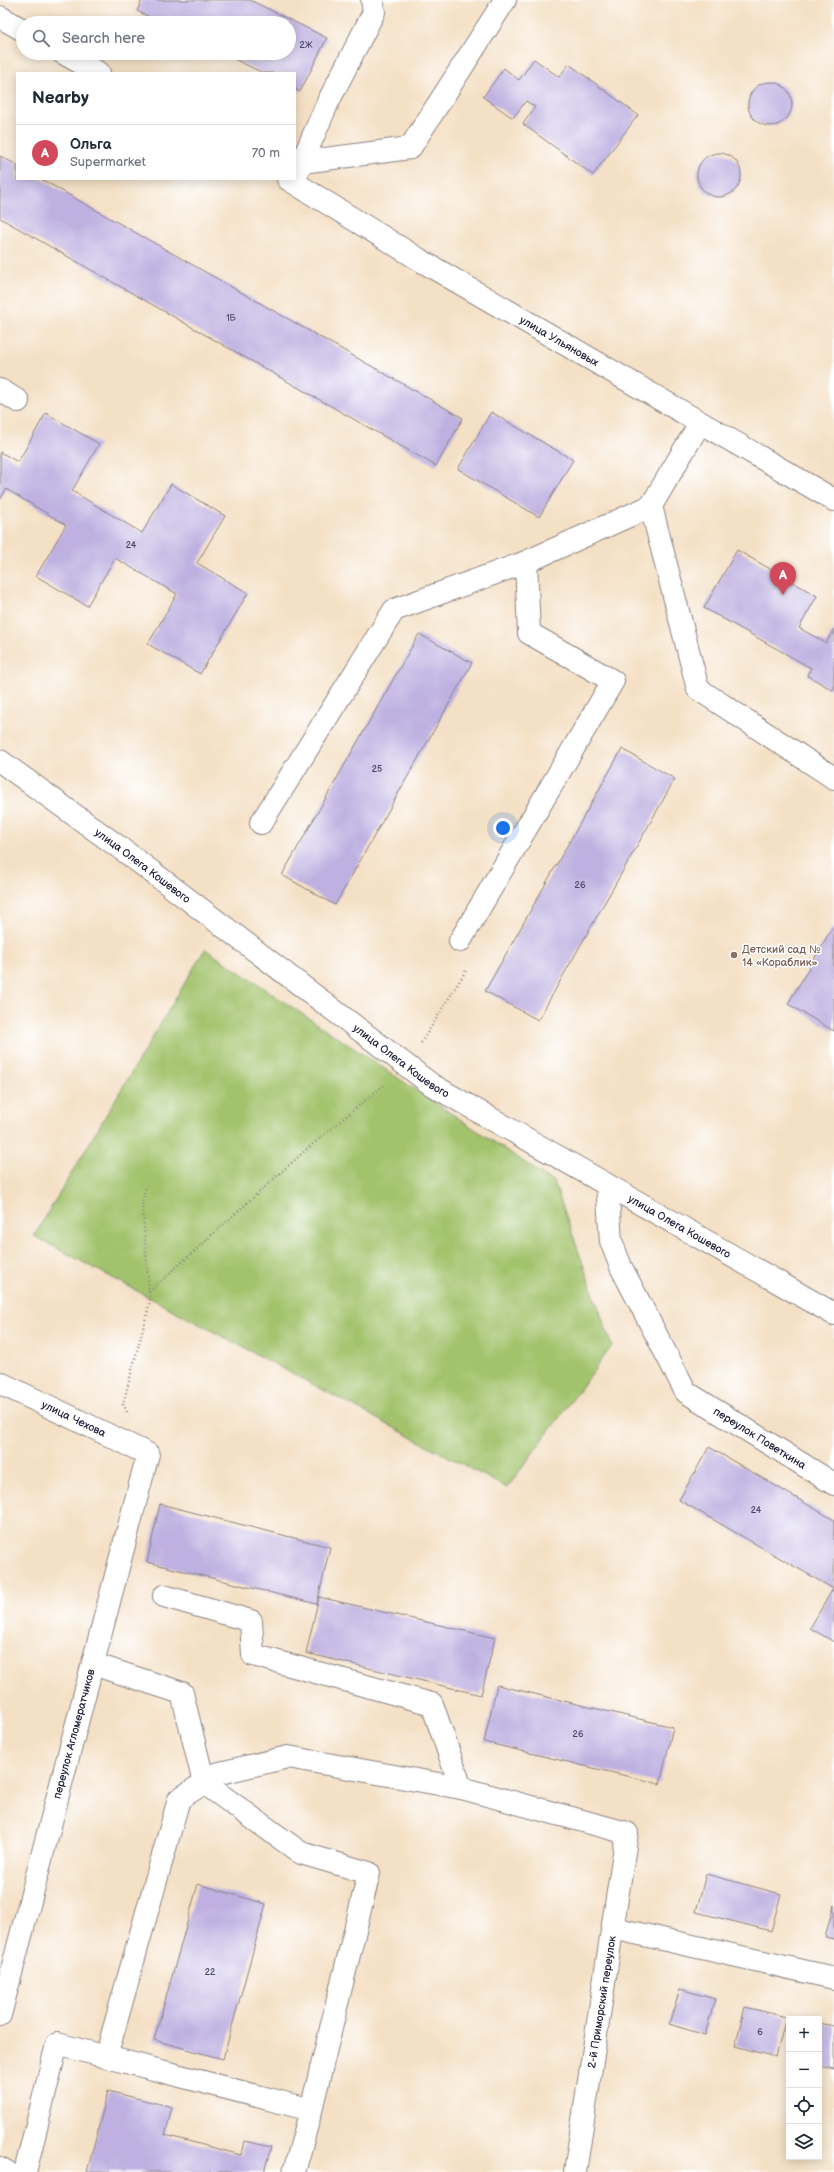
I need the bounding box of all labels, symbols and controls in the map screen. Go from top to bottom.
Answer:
search box [16,16,296,60]
icon: search [30,27,52,49]
text: Search here [62,29,145,48]
house number: 2Ж [299,40,313,51]
text: Nearby [32,88,89,108]
text: Ольга [70,135,111,154]
text: A [41,145,49,161]
text: 70 m [252,145,280,161]
text: Supermarket [70,154,146,170]
house number: 1Б [226,313,237,324]
street label: улица Ульяновых [518,313,601,369]
house number: 24 [126,540,137,551]
pin: A [770,562,796,595]
house number: 25 [372,764,382,775]
your location [493,818,513,838]
street label: улица Олега Кошевого [93,826,193,906]
house number: 26 [575,880,586,891]
place label: Детский сад № 14 «Кораблик» [742,943,821,969]
marker: Детский сад № 14 «Кораблик» [729,950,739,960]
street label: улица Олега Кошевого [351,1021,452,1100]
street label: улица Олега Кошевого [626,1192,733,1261]
street label: улица Чехова [40,1398,109,1440]
street label: переулок Поветкина [711,1404,809,1472]
house number: 24 [751,1505,762,1516]
street label: переулок Агломератчиков [50,1667,98,1800]
house number: 26 [573,1729,584,1740]
street label: 2-й Приморский переулок [585,1935,619,2069]
house number: 22 [205,1967,216,1978]
map controls [786,2016,822,2160]
button: + [786,2016,822,2052]
house number: 6 [757,2027,763,2038]
button: − [786,2052,822,2088]
button: locate [786,2088,822,2124]
button: layers [786,2124,822,2160]

